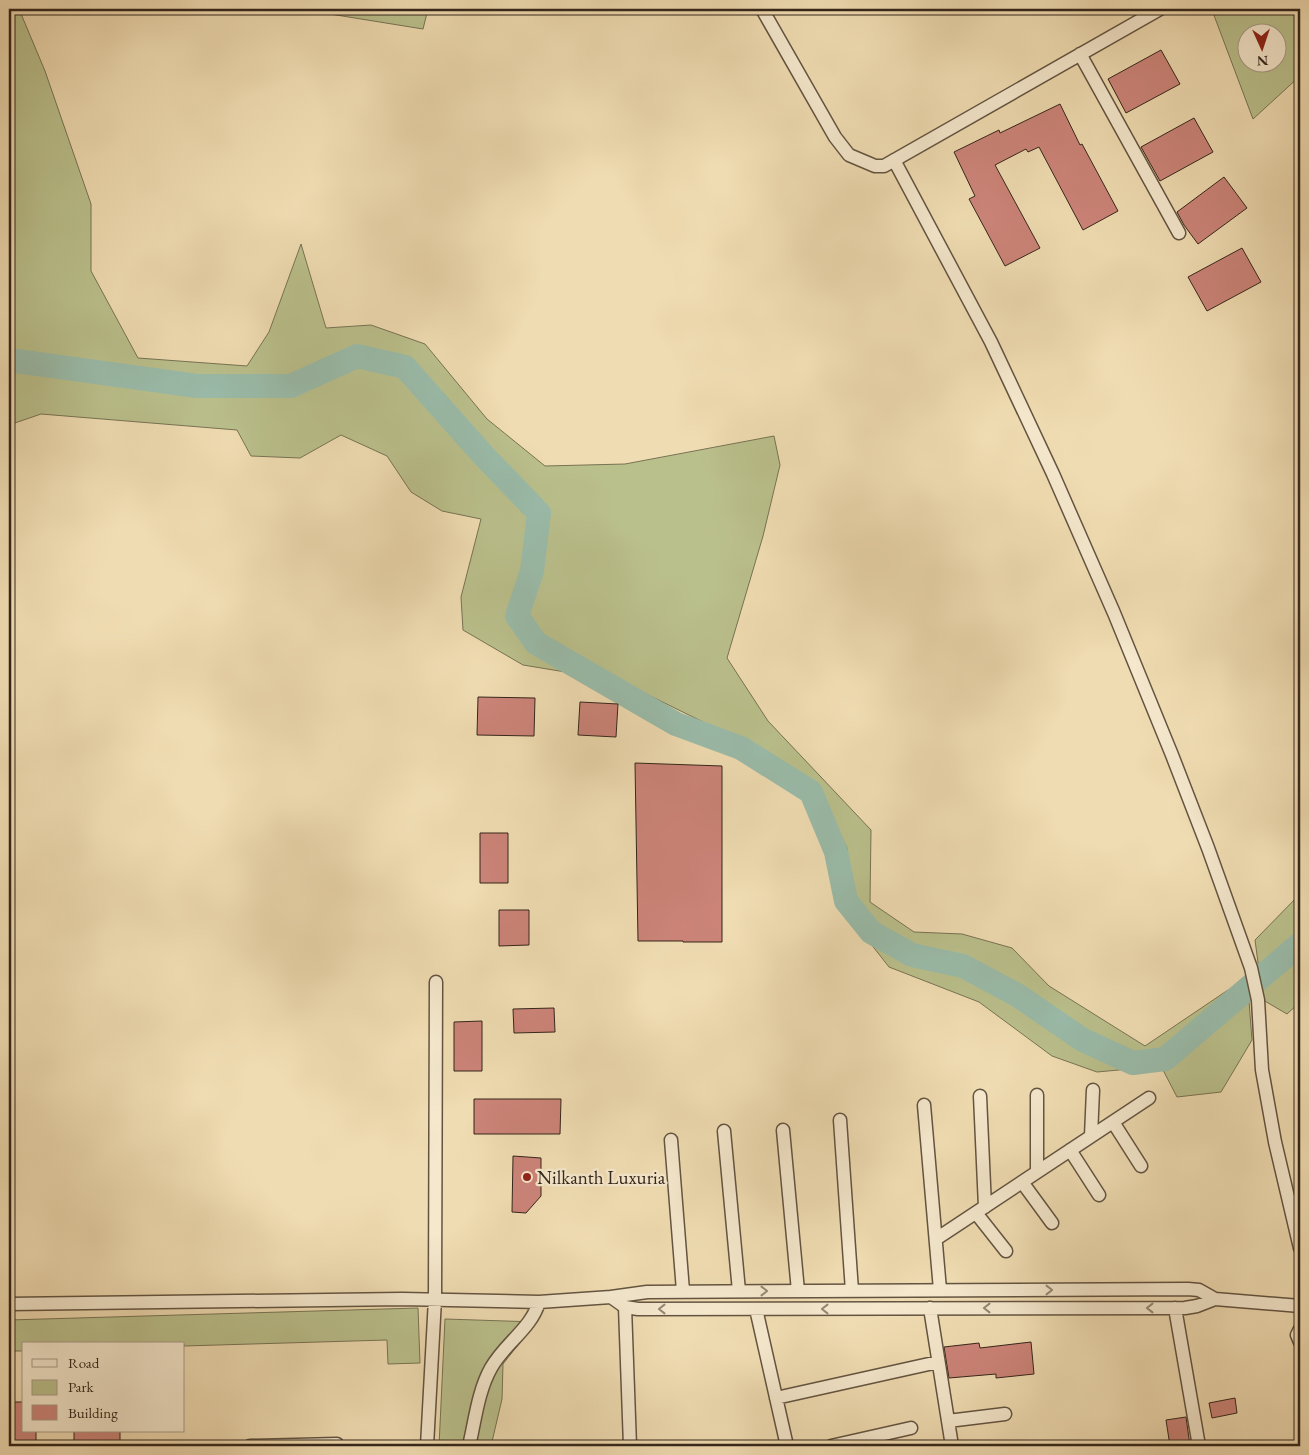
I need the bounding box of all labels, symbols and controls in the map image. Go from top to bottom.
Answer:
north arrow [1236,22,1286,72]
text: N [1256,52,1269,70]
place label: Nilkanth Luxuria [537,1165,666,1190]
marker: Nilkanth Luxuria [521,1171,533,1183]
one-way arrow [1046,1285,1053,1295]
one-way arrow [760,1286,768,1296]
one-way arrow [983,1303,991,1313]
one-way arrow [1146,1303,1154,1313]
one-way arrow [658,1304,666,1314]
one-way arrow [821,1304,828,1314]
legend [22,1342,185,1432]
text: Road [68,1353,100,1372]
text: Park [68,1377,95,1396]
text: Building [68,1403,118,1422]

